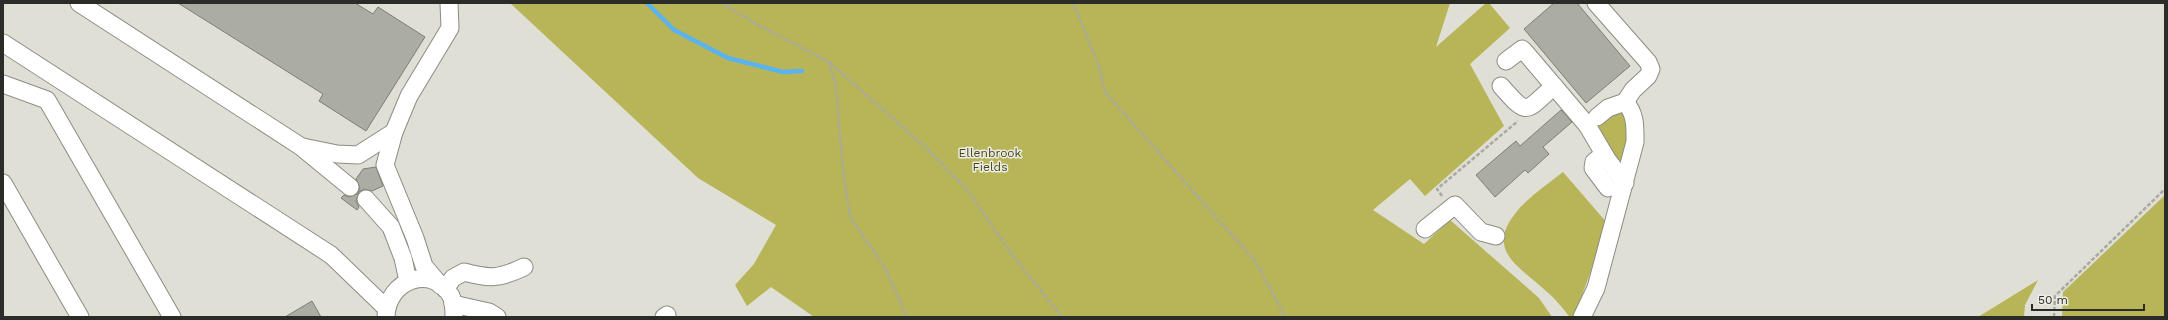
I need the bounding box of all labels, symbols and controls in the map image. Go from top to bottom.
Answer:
park label: Ellenbrook Fields [959,146,1022,174]
scale bar [2032,286,2144,312]
text: 50 m [2038,293,2068,307]

